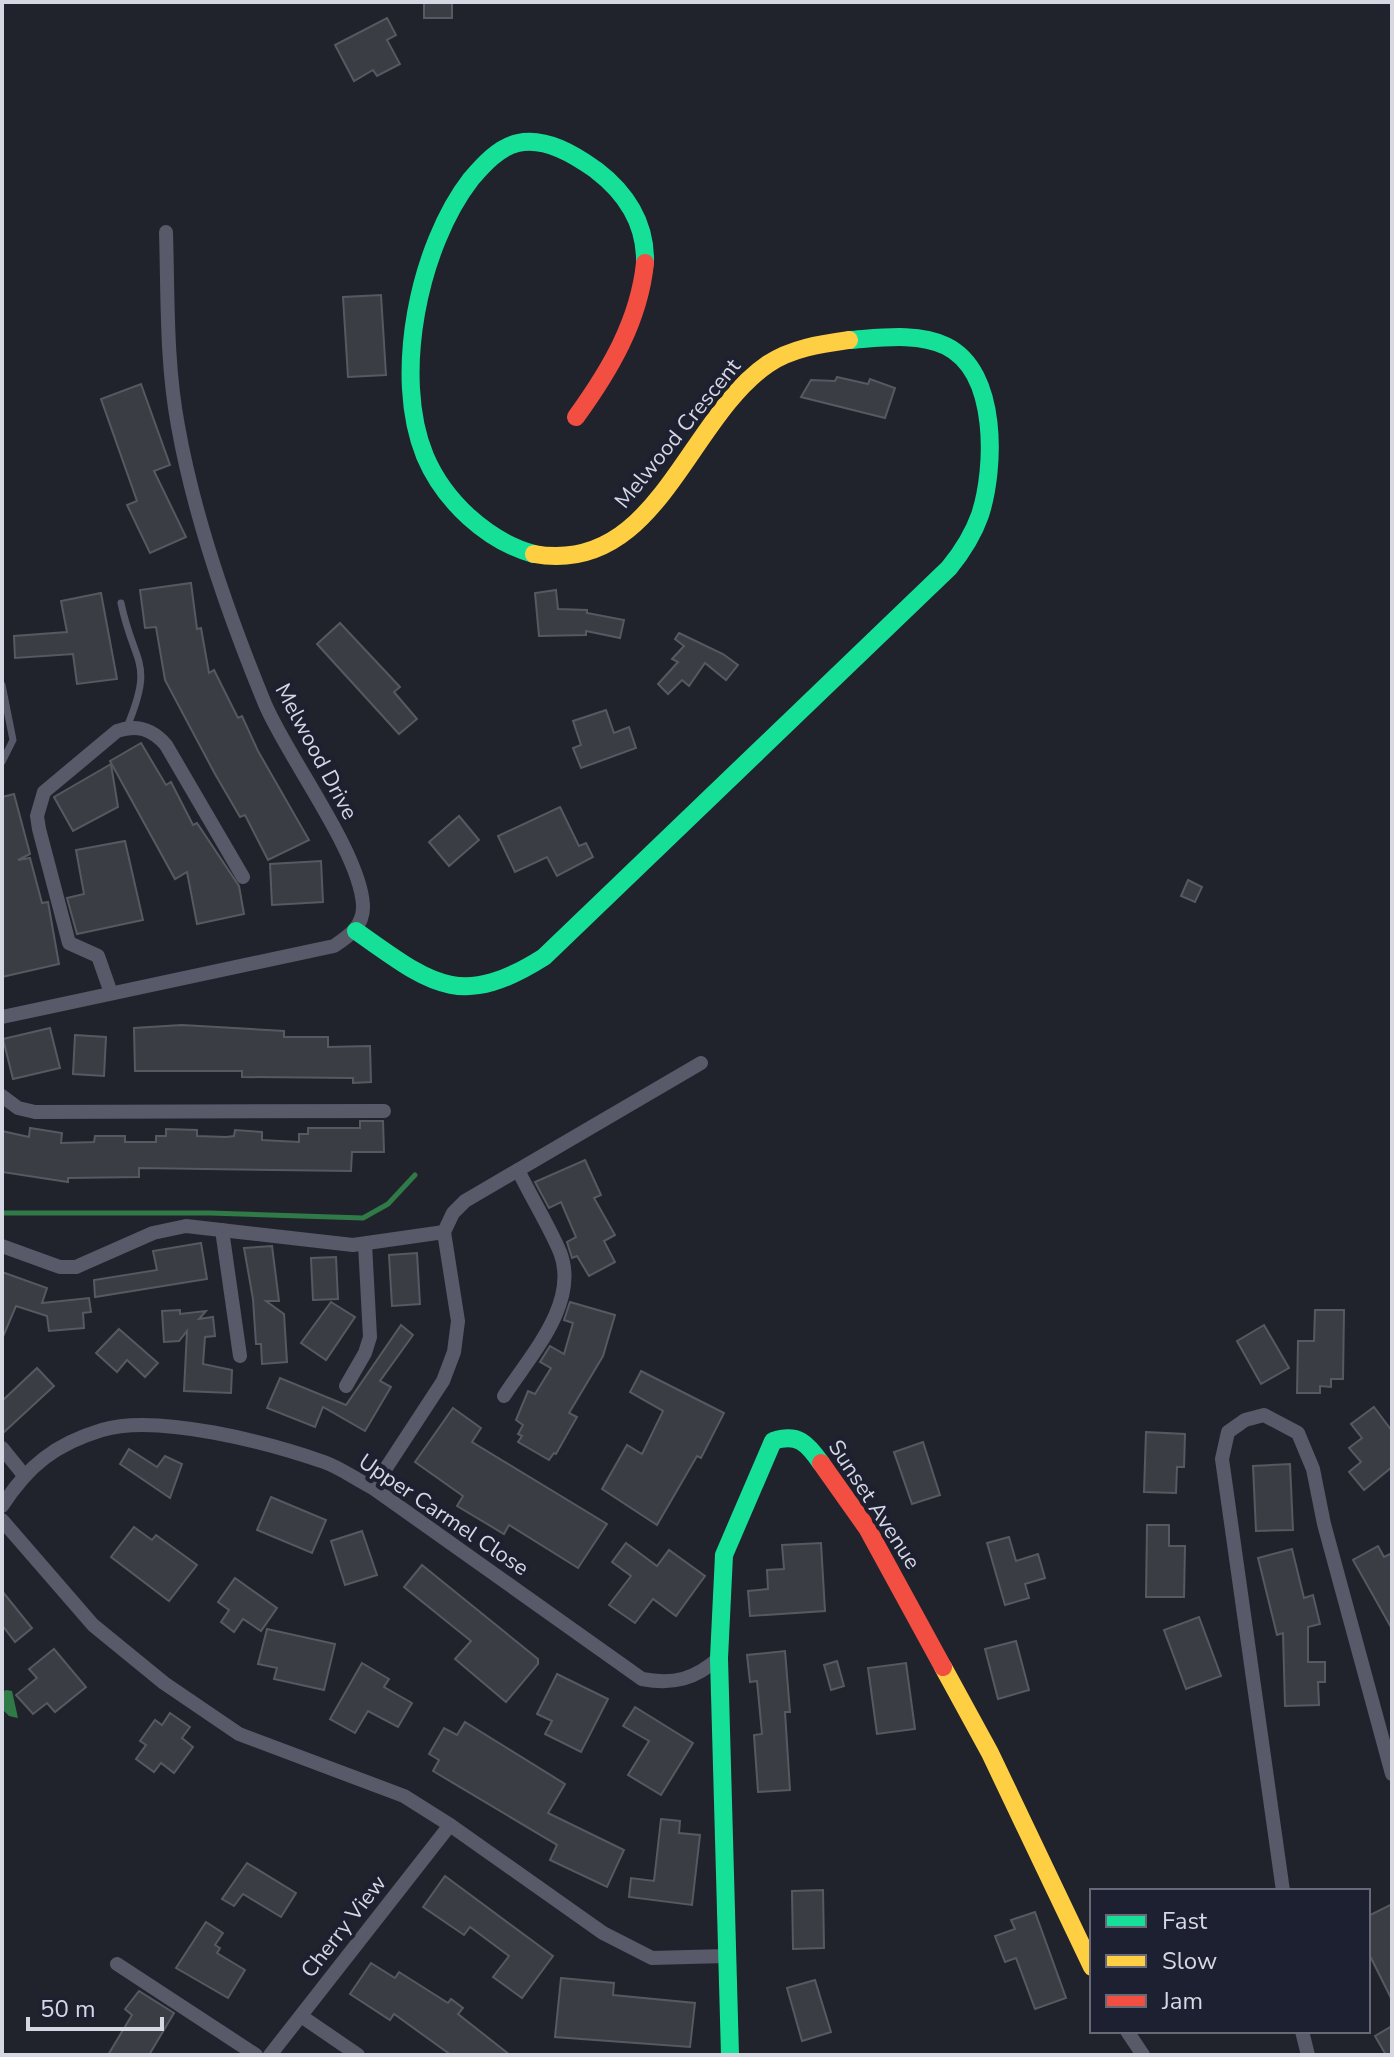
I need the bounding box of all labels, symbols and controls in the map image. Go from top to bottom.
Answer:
street label: Melwood Crescent [608,352,748,515]
street label: Melwood Drive [268,678,365,825]
street label: Sunset Avenue [821,1434,927,1575]
street label: Upper Carmel Close [352,1447,534,1583]
street label: Cherry View [294,1869,393,1984]
legend [1090,1889,1370,2033]
text: Fast [1162,1905,1208,1937]
text: Slow [1162,1945,1217,1977]
scale bar [28,1981,162,2031]
text: Jam [1161,1985,1203,2017]
text: 50 m [40,1993,96,2025]

